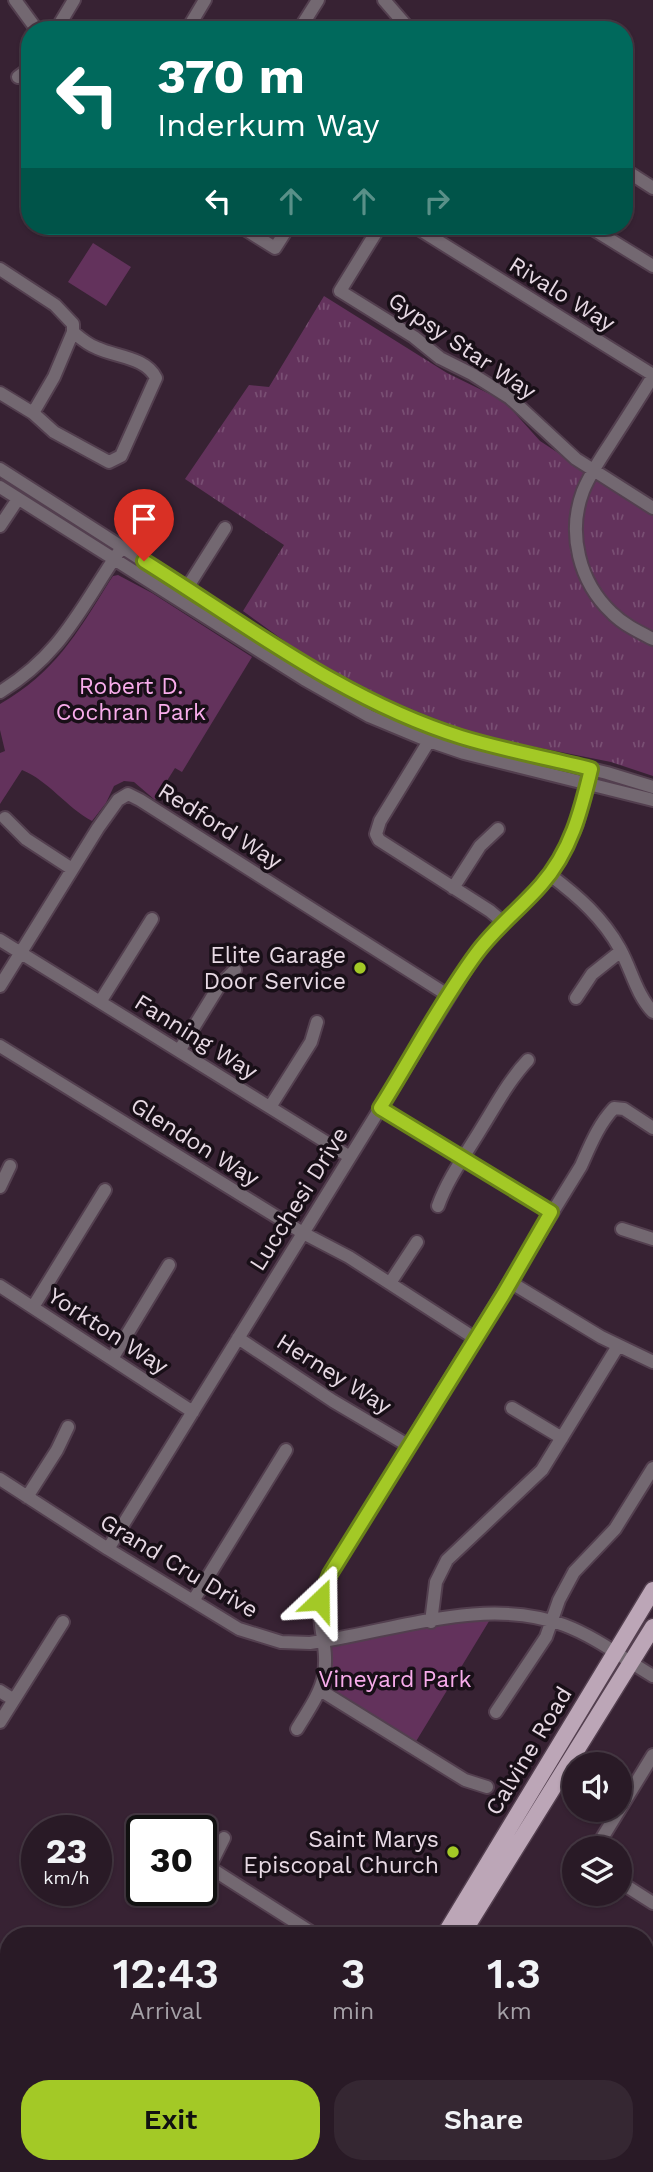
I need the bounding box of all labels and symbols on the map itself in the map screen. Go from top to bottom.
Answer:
street label: Rivalo Way [504,251,620,337]
street label: Gypsy Star Way [383,287,541,405]
pin [114,489,174,561]
park label: Robert D. Cochran Park [56,673,206,726]
street label: Redford Way [153,777,287,875]
place label: Elite Garage Door Service [203,942,346,995]
marker: Elite Garage Door Service [352,960,368,976]
street label: Fanning Way [130,989,262,1086]
street label: Glendon Way [126,1092,264,1192]
street label: Lucchesi Drive [244,1122,354,1276]
street label: Yorkton Way [43,1282,173,1380]
street label: Herney Way [272,1328,397,1420]
street label: Grand Cru Drive [95,1508,263,1624]
position arrow [283,1563,357,1637]
park label: Vineyard Park [318,1666,472,1693]
street label: Calvine Road [480,1682,578,1820]
speed limit sign: 30 [126,1815,217,1906]
place label: Saint Marys Episcopal Church [243,1826,439,1879]
marker: Saint Marys Episcopal Church [445,1844,461,1860]

